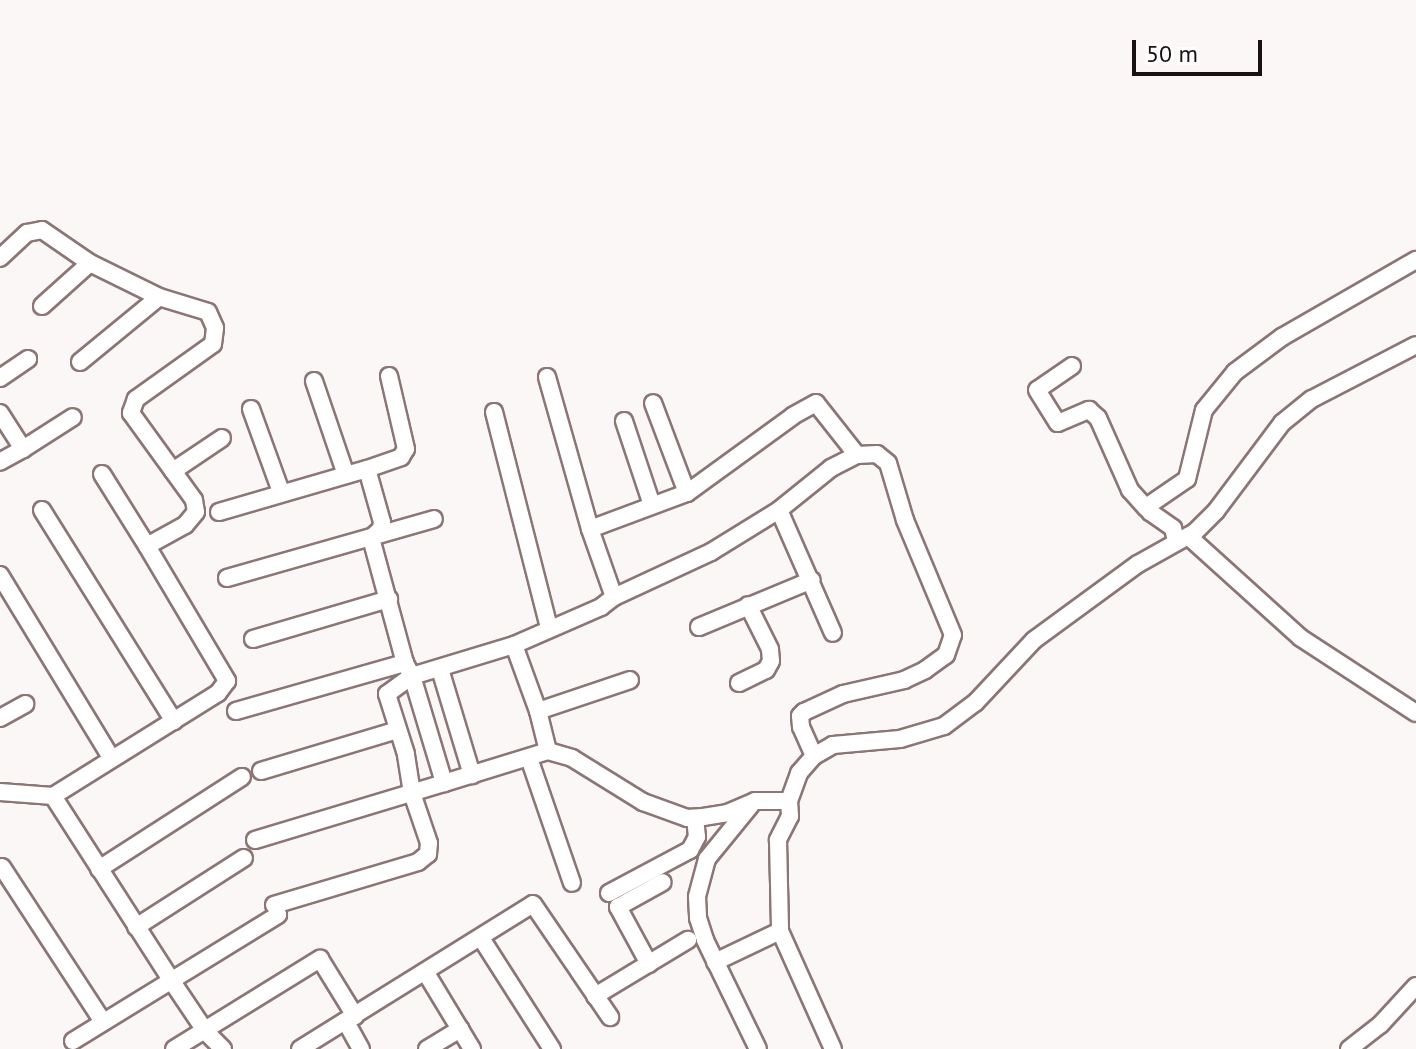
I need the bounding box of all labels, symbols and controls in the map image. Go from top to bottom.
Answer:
scale bar [1136,24,1266,74]
text: 50 m [1146,38,1198,69]

